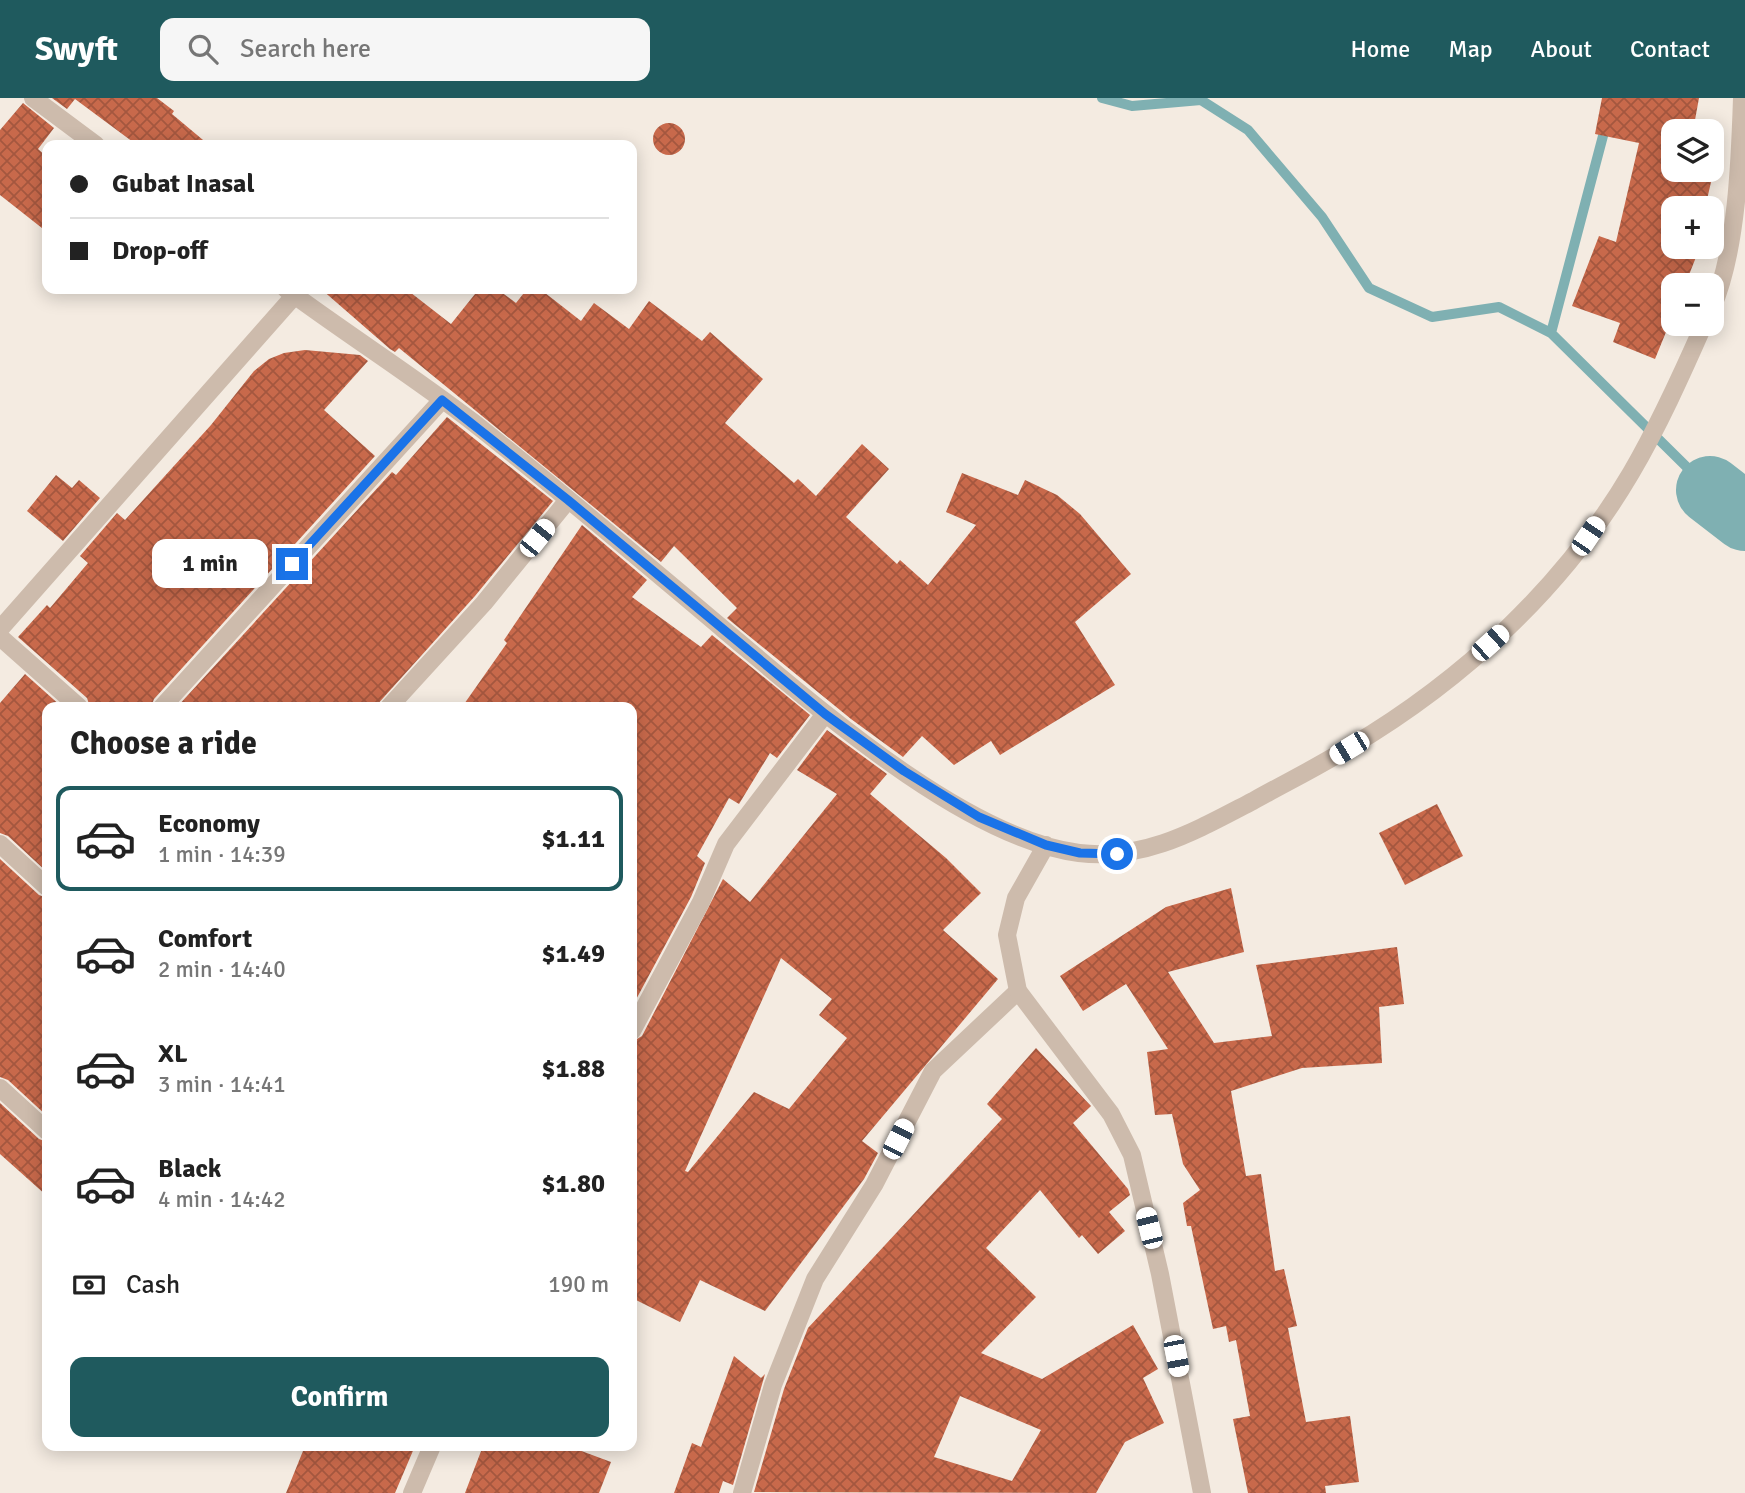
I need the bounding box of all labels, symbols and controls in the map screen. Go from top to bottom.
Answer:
search box [160,18,650,81]
text: Swyft [35,29,118,70]
icon: search [184,30,222,68]
text: Search here [240,33,371,65]
text: Home [1350,34,1410,64]
text: Map [1448,34,1493,64]
text: About [1531,34,1592,64]
text: Contact [1630,34,1710,64]
map controls [1661,119,1724,336]
button: layers [1661,119,1724,182]
text: Gubat Inasal [112,168,255,200]
button: + [1661,196,1724,259]
text: Drop-off [112,235,208,267]
button: − [1661,273,1724,336]
car [1568,513,1609,559]
car [516,515,559,561]
callout: 1 min [152,540,268,588]
route end [276,548,308,580]
text: 1 min [182,549,238,578]
car [1468,621,1513,665]
text: Choose a ride [70,724,257,763]
car [1326,728,1373,768]
icon: car [74,807,137,870]
text: Economy [158,808,260,840]
text: $1.11 [541,823,605,855]
route start [1101,838,1133,870]
text: 1 min · 14:39 [158,840,286,869]
icon: car [74,922,137,985]
text: Comfort [158,923,252,955]
text: $1.49 [541,938,605,970]
text: 2 min · 14:40 [158,955,286,984]
icon: car [74,1037,137,1100]
text: XL [158,1038,188,1070]
text: $1.88 [541,1053,605,1085]
text: 3 min · 14:41 [158,1070,286,1099]
car [880,1116,917,1162]
icon: car [74,1152,137,1215]
text: Black [158,1153,221,1185]
text: $1.80 [541,1168,605,1200]
text: 4 min · 14:42 [158,1185,286,1214]
car [1134,1205,1165,1251]
icon: cash [70,1266,108,1304]
text: Cash [126,1269,180,1301]
text: 190 m [548,1270,609,1299]
car [1162,1333,1191,1379]
button: Confirm [70,1357,609,1437]

